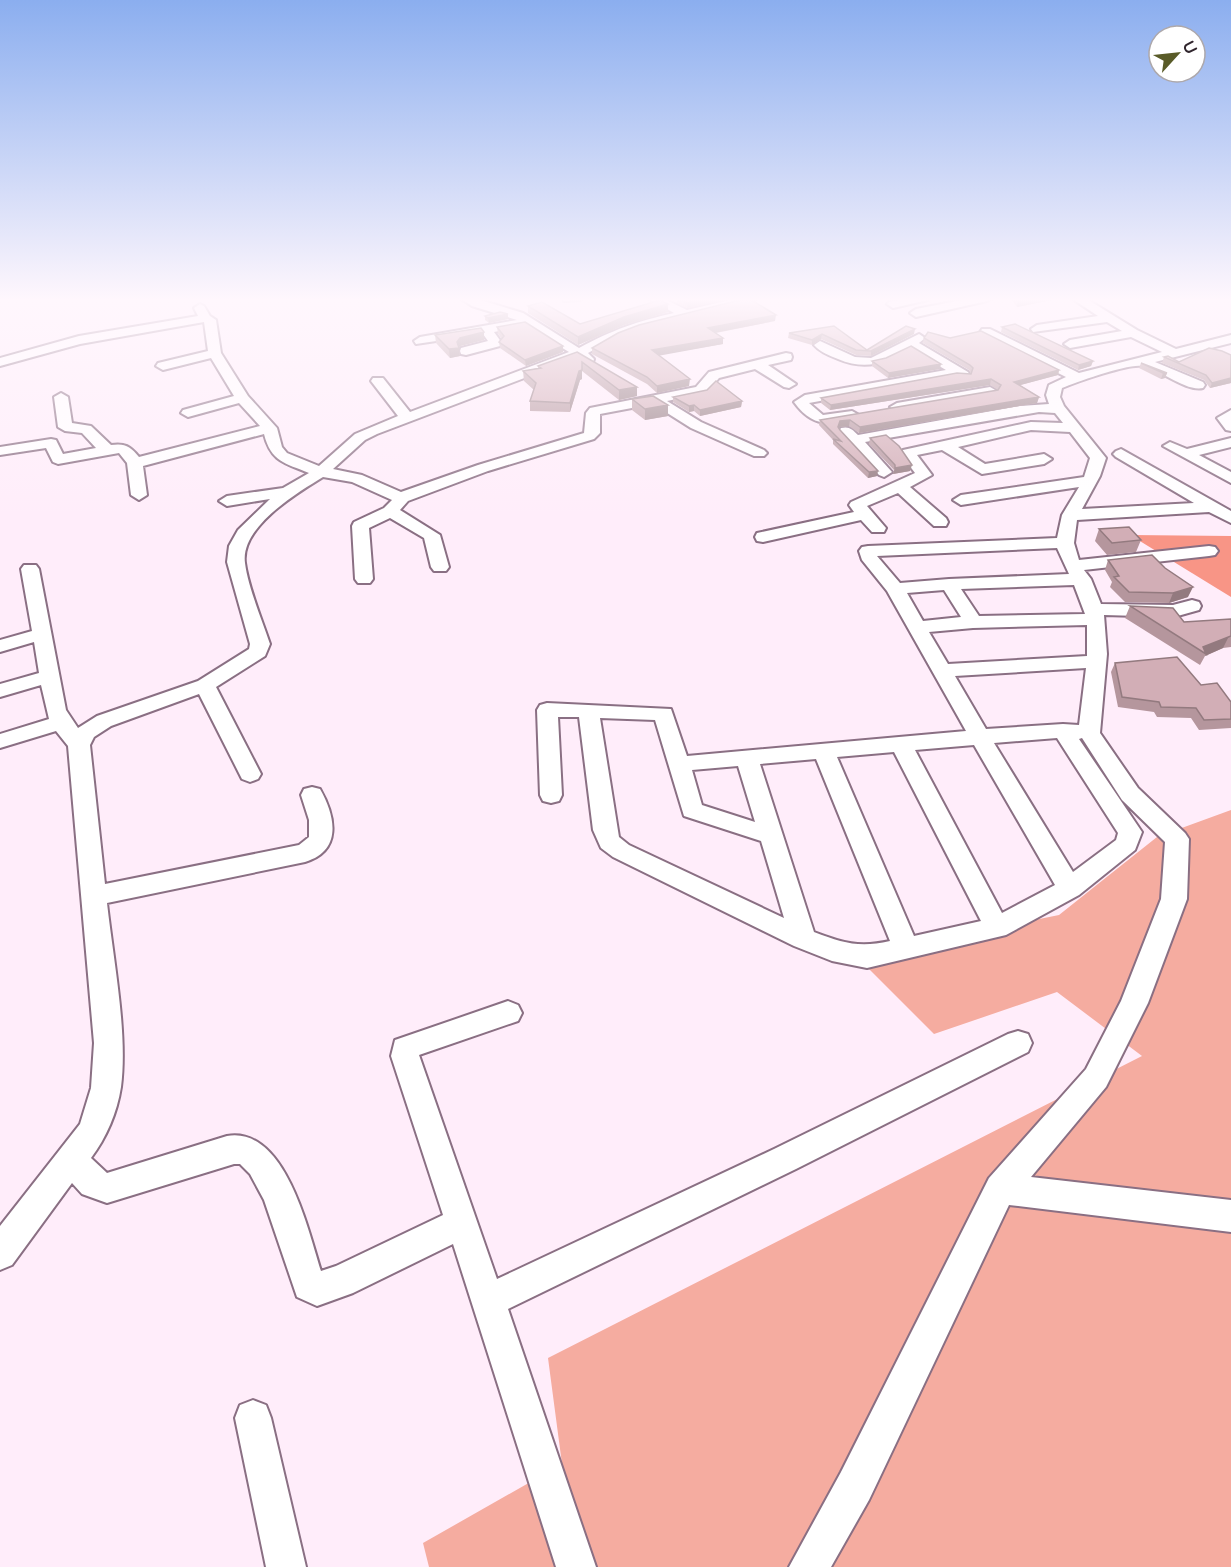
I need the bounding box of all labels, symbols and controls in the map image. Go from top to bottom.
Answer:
north arrow [1147,24,1207,84]
text: U [1178,38,1201,58]

